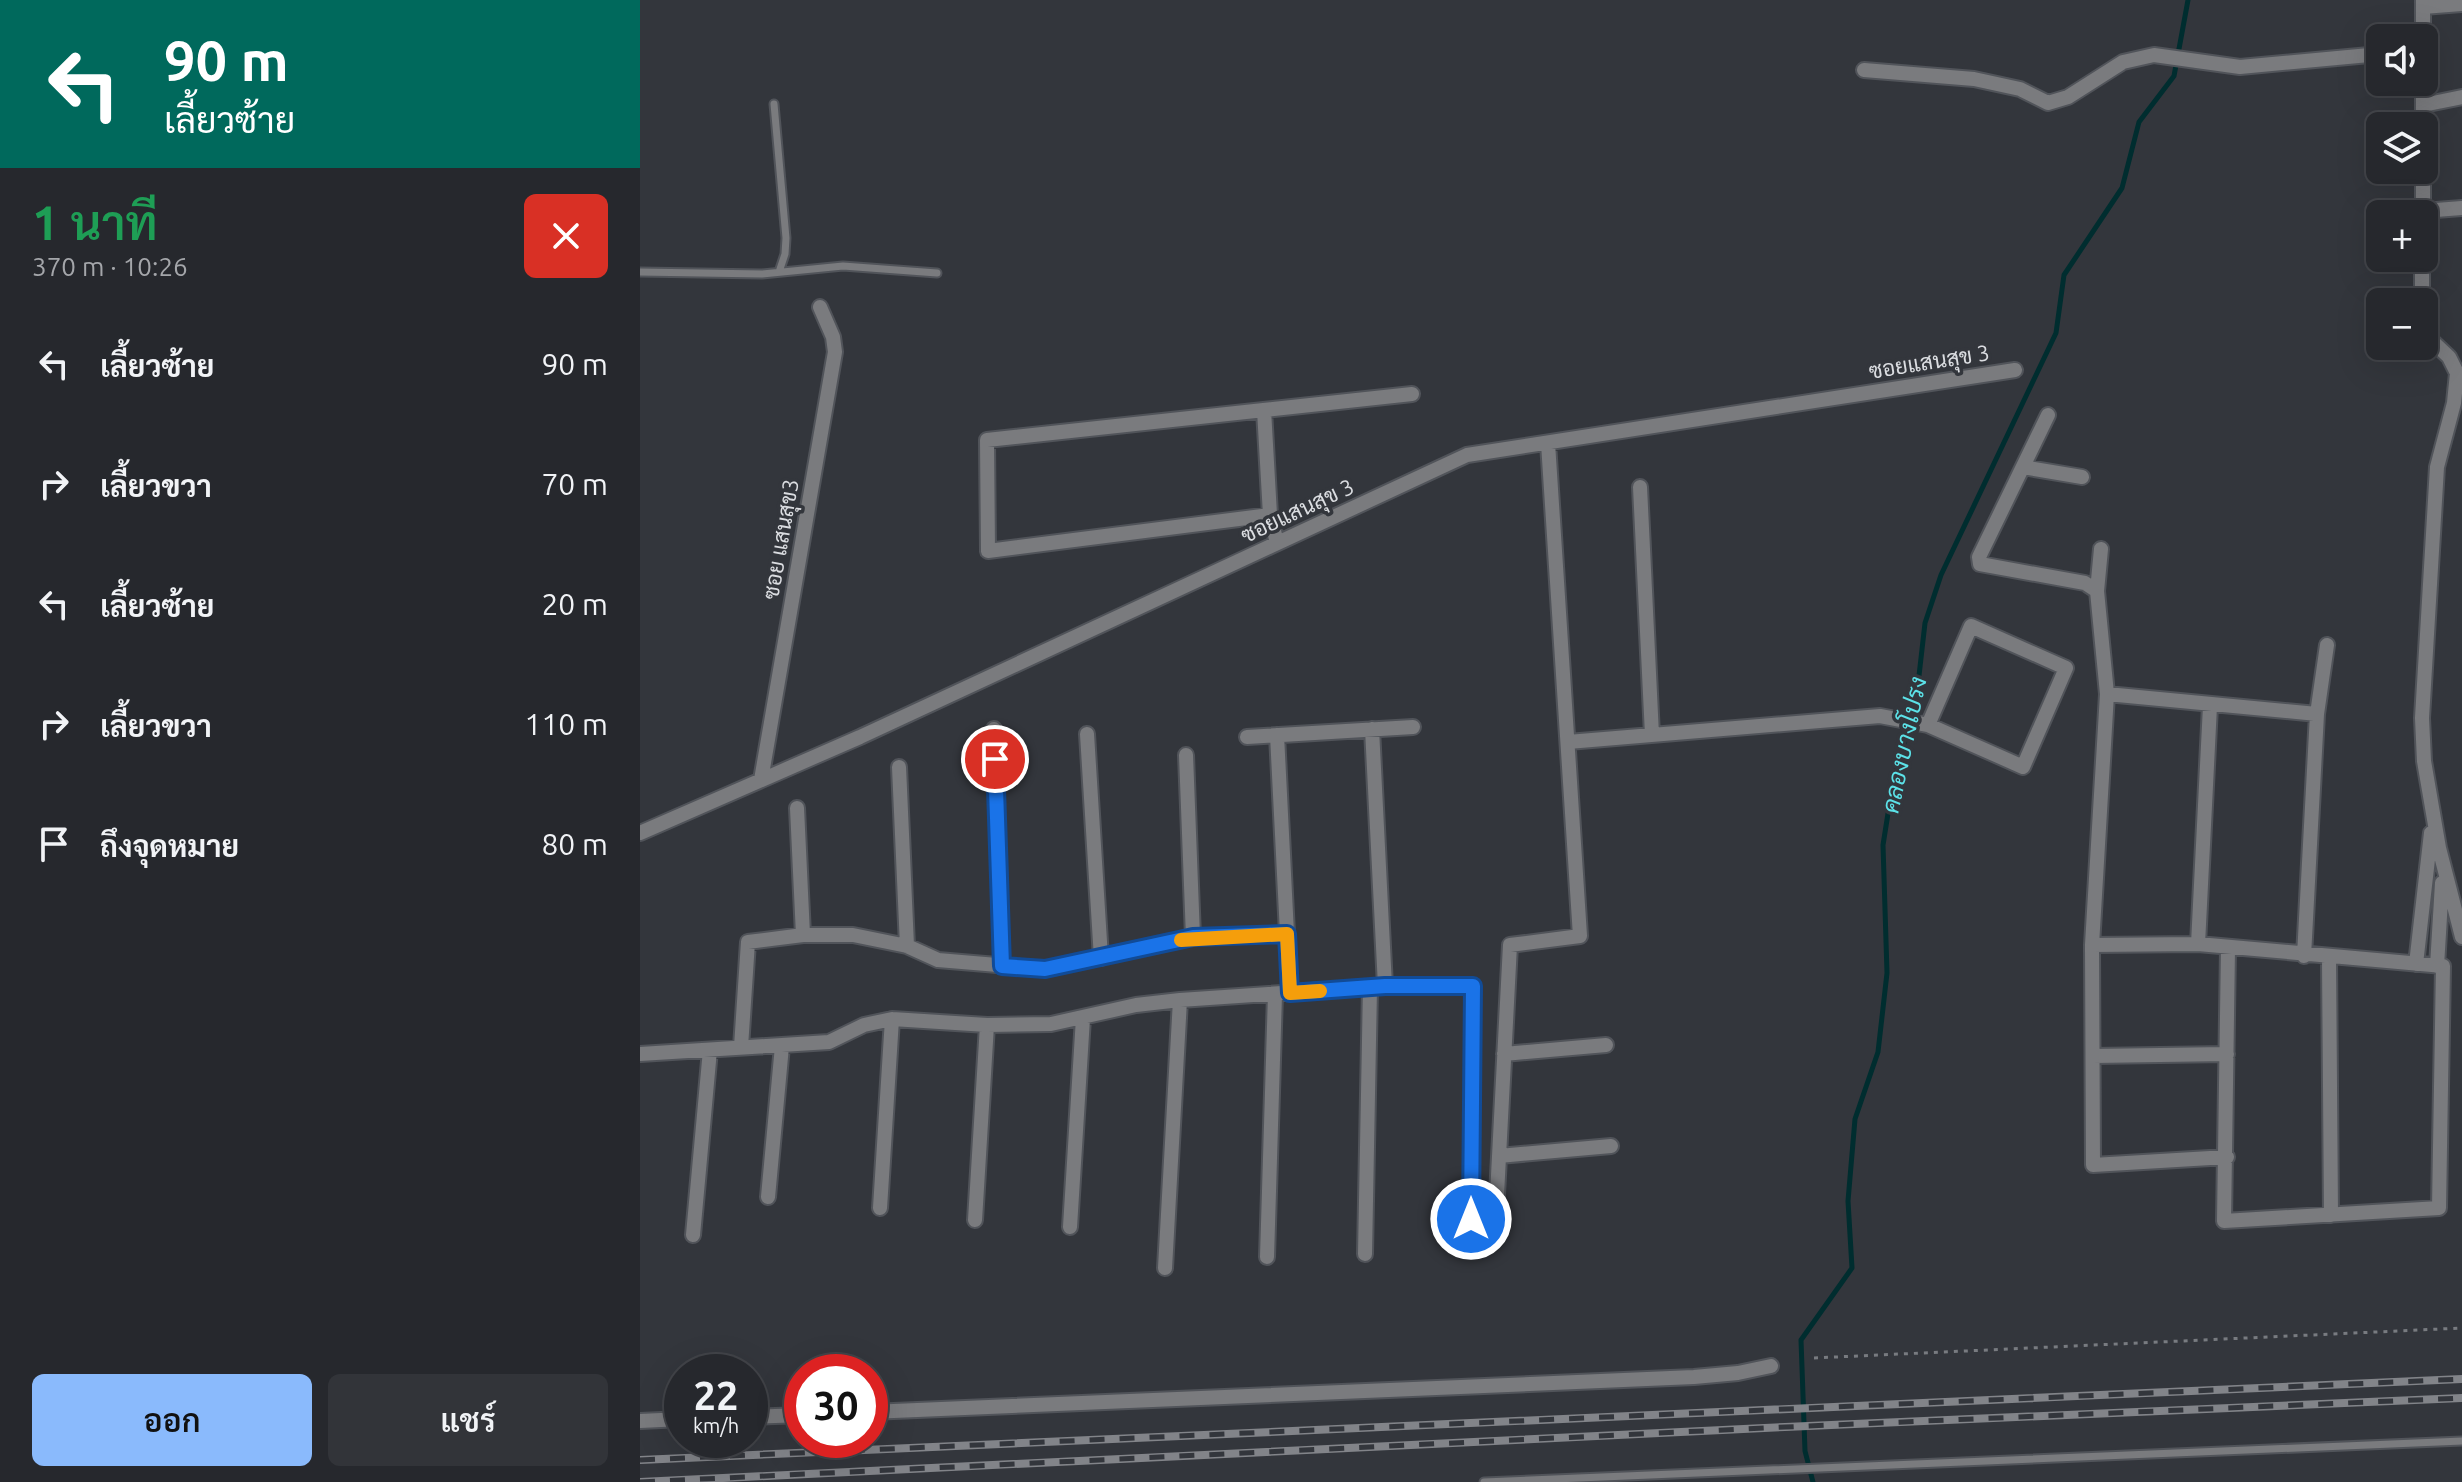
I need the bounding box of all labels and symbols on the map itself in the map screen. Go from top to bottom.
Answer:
street label: ซอยแสนสุข 3 [1867,339,1992,387]
street label: ซอยแสนสุข 3 [1237,473,1359,551]
street label: ซอย แสนสุข3 [757,477,807,602]
water label: คลองบางโปรง [1874,674,1932,816]
pin [961,725,1029,793]
position arrow [1429,1177,1513,1261]
speed limit sign: 30 [784,1354,888,1458]

